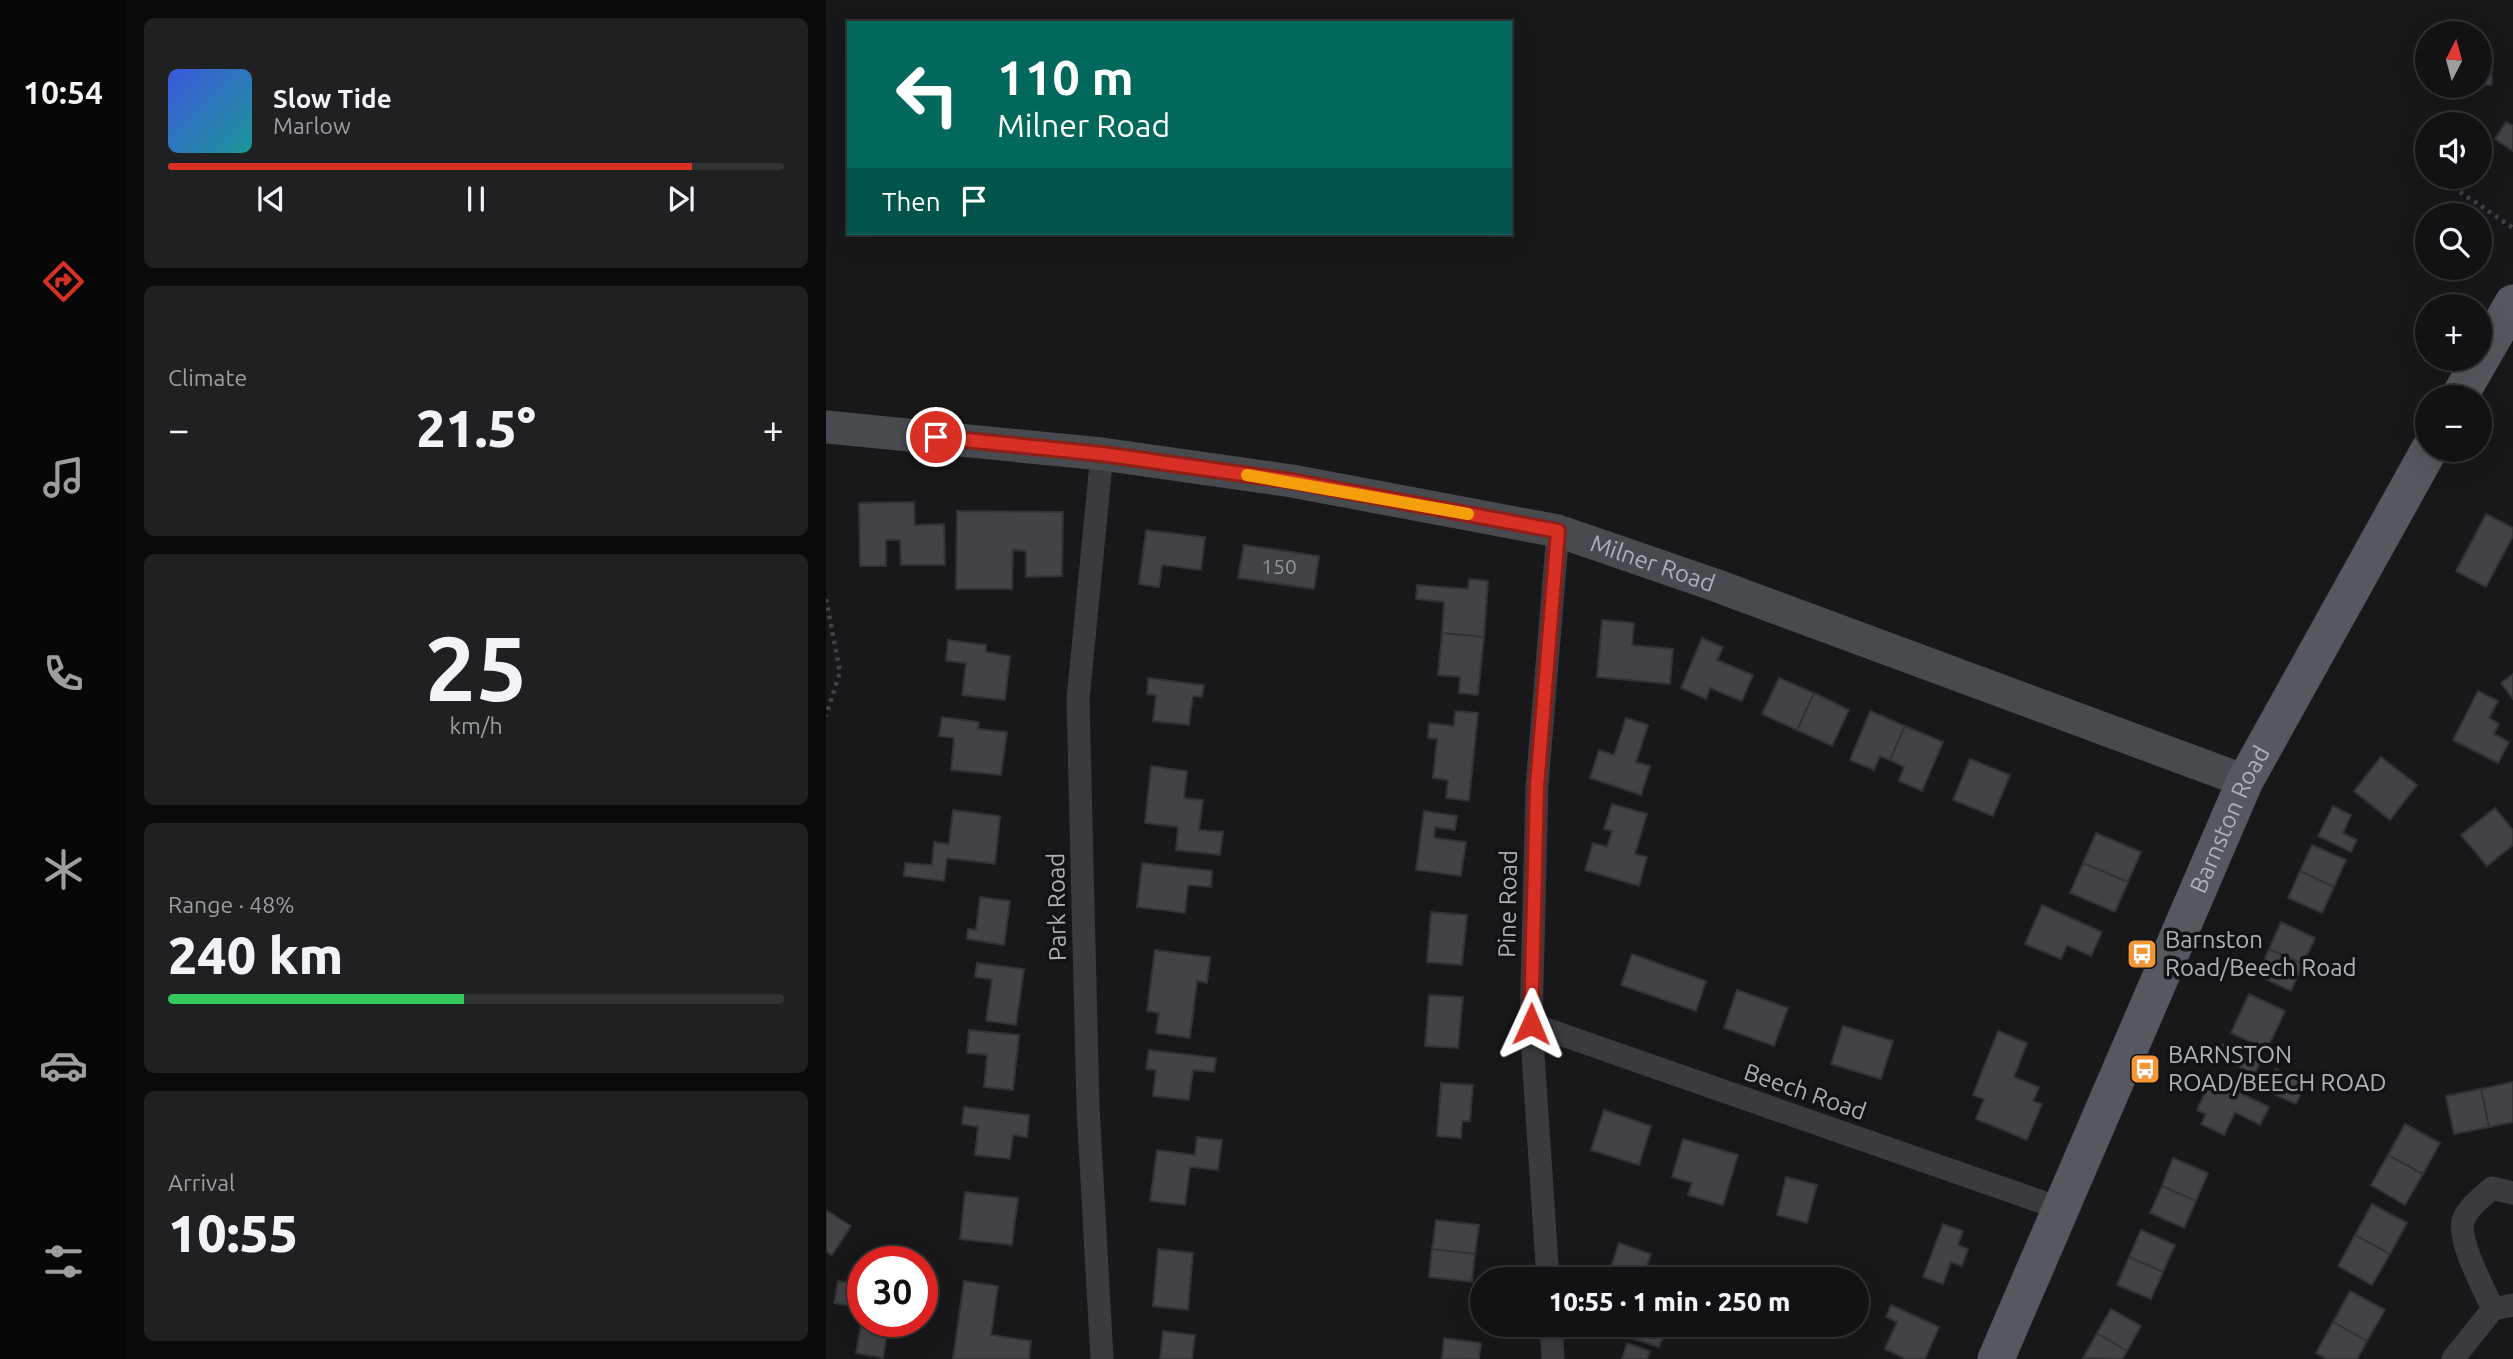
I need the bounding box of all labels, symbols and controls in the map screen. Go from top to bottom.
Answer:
north arrow [2415,21,2492,98]
map controls [2415,21,2492,462]
icon: left [882,49,973,140]
text: 110 m [997,49,1134,104]
text: 10:54 [23,74,103,110]
text: Slow Tide [273,84,392,113]
text: Milner Road [997,107,1170,143]
button: sound [2415,112,2492,189]
text: Marlow [273,113,351,138]
icon: previous [252,180,290,218]
icon: pause [457,180,495,218]
icon: next [662,180,700,218]
icon: arrive [955,182,993,220]
text: Then [882,187,941,216]
button: search [2415,203,2492,280]
icon: directions [39,257,88,306]
button: + [2415,294,2492,371]
text: Climate [168,365,247,390]
button: − [2415,385,2492,462]
text: 21.5° [416,399,536,457]
pin [906,407,966,467]
text: − [168,408,189,450]
text: + [763,408,784,450]
icon: arrive [917,418,955,456]
icon: music [39,453,88,502]
street label: Milner Road [1587,529,1719,597]
house number: 150 [1261,554,1297,578]
text: 25 [425,616,527,718]
icon: phone [39,649,88,698]
text: km/h [449,713,503,738]
street label: Barnston Road [2184,741,2275,897]
icon: climate [39,845,88,894]
street label: Pine Road [1493,850,1522,958]
street label: Park Road [1042,853,1071,961]
text: Range · 48% [168,892,295,917]
text: 240 km [168,926,343,984]
place label: Barnston Road/Beech Road [2165,926,2357,981]
bus stop icon: Barnston Road/Beech Road [2125,937,2159,971]
position arrow [1494,987,1568,1061]
icon: car [39,1041,88,1090]
place label: BARNSTON ROAD/BEECH ROAD [2168,1041,2386,1096]
bus stop icon: BARNSTON ROAD/BEECH ROAD [2128,1052,2162,1086]
street label: Beech Road [1741,1058,1870,1125]
text: Arrival [168,1170,235,1195]
text: 10:55 [168,1204,298,1262]
icon: filters [39,1237,88,1286]
speed limit sign: 30 [847,1246,938,1337]
text: 10:55 · 1 min · 250 m [1549,1287,1790,1316]

